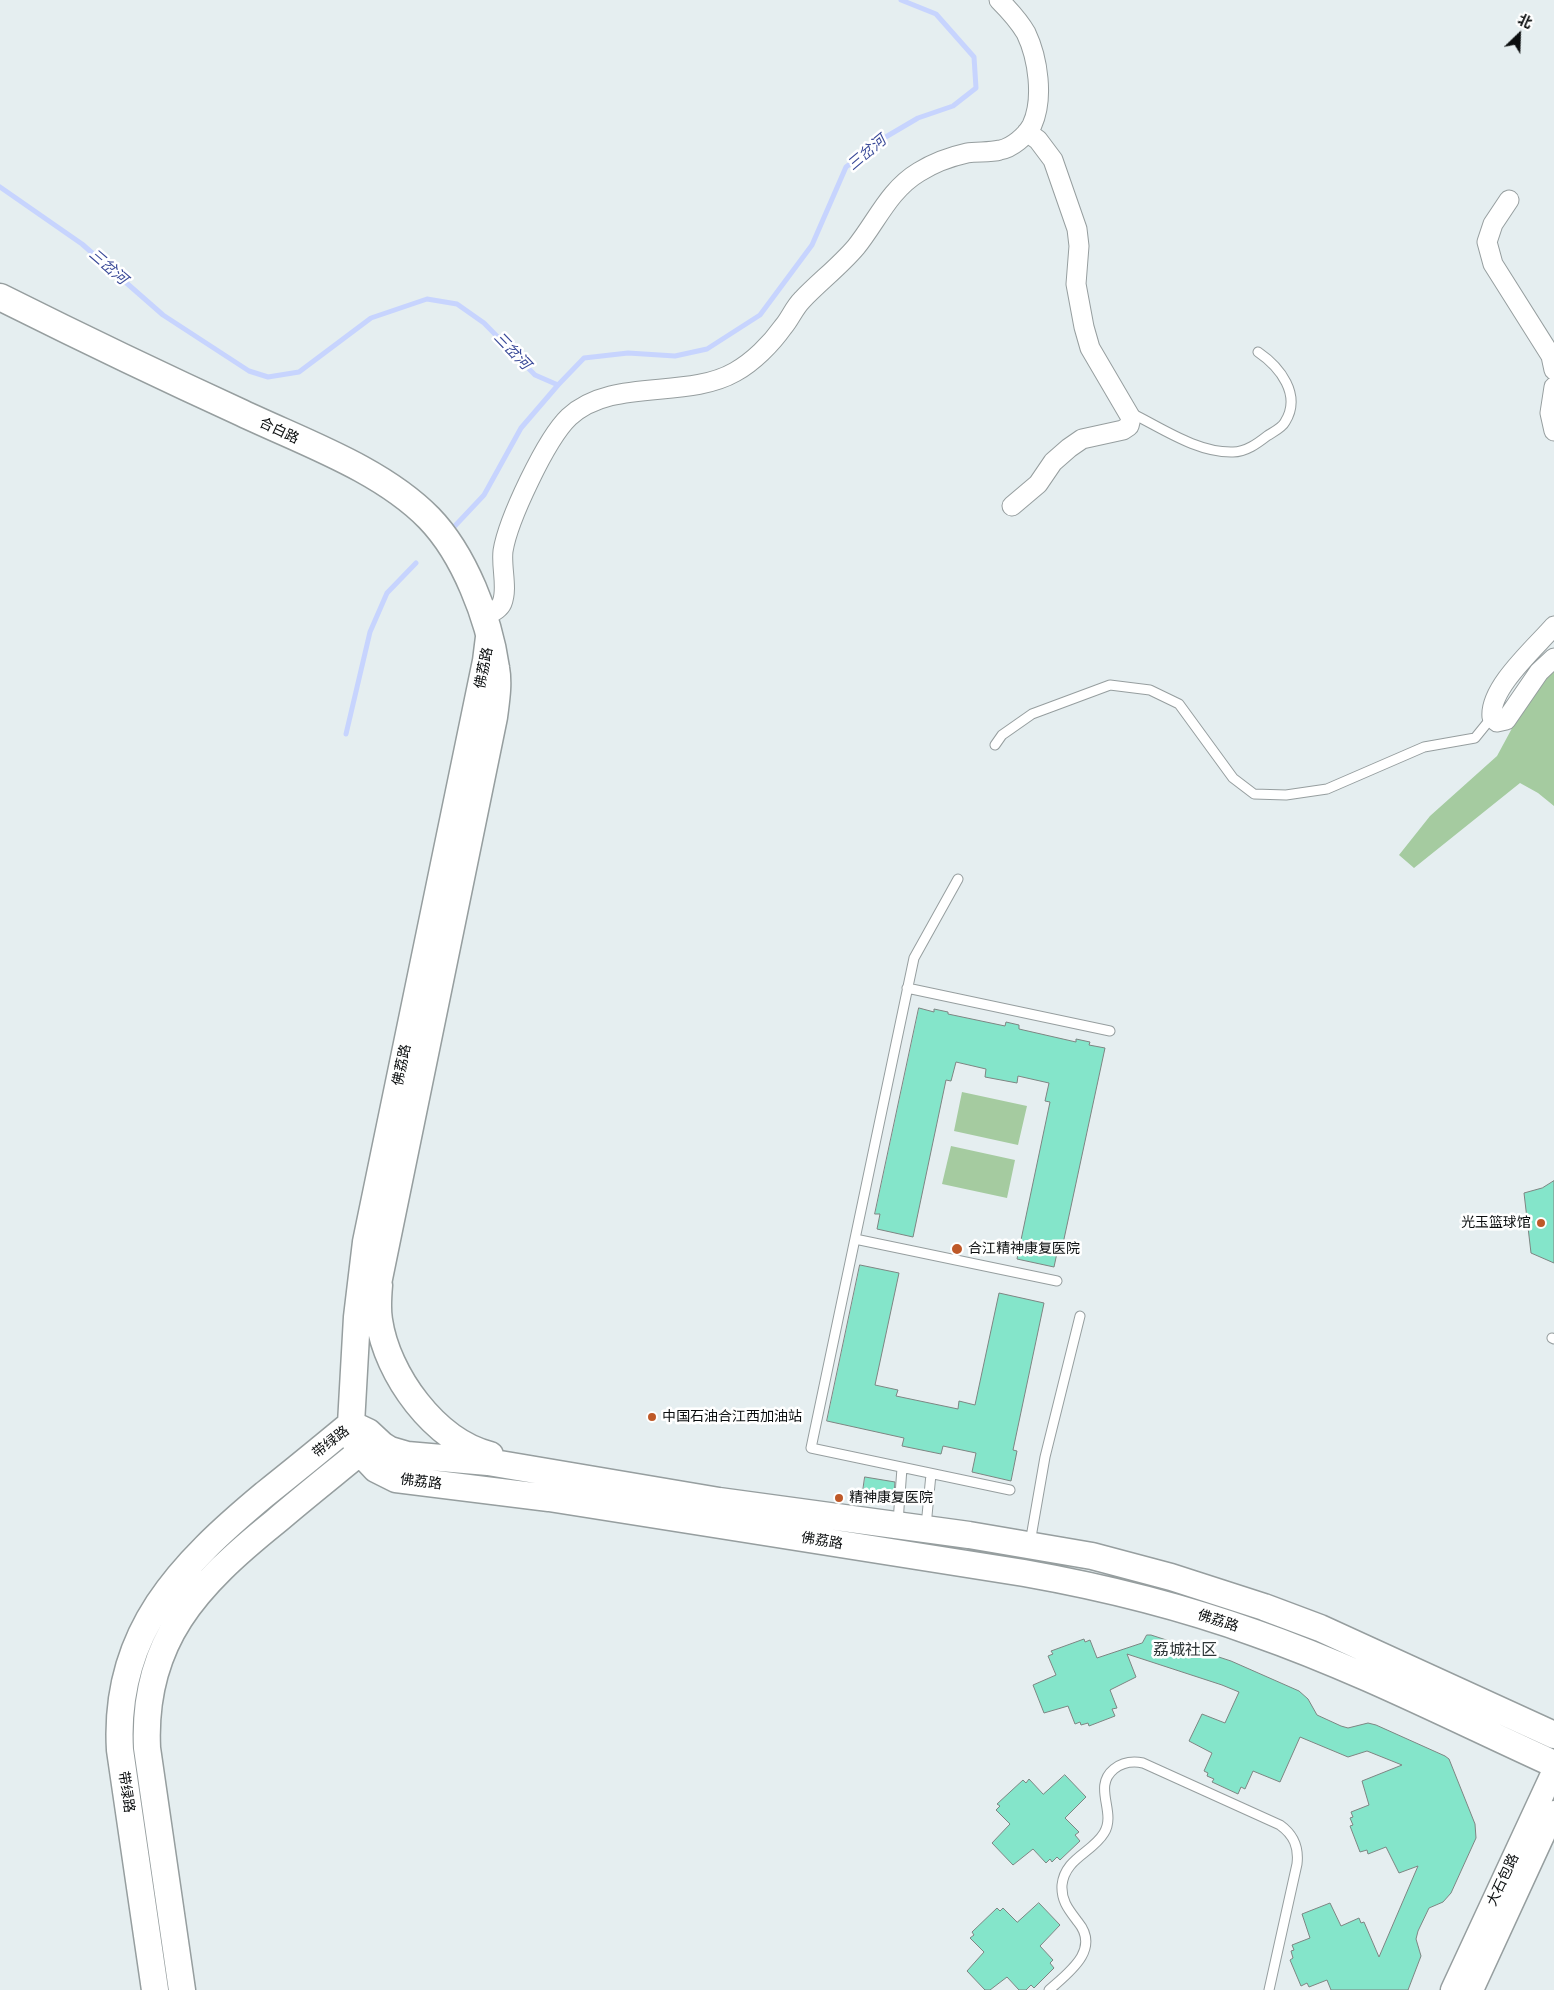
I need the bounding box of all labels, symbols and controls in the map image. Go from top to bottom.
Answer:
north arrow [1494,10,1544,60]
text: 北 [1515,10,1535,32]
water label: 三岔河 [844,132,890,174]
water label: 三岔河 [85,245,131,289]
water label: 三岔河 [490,329,534,373]
street label: 合白路 [256,415,302,447]
street label: 佛荔路 [472,646,496,690]
street label: 佛荔路 [389,1043,415,1087]
place label: 光玉篮球馆 [1461,1215,1531,1231]
marker: 光玉篮球馆 [1535,1217,1547,1229]
place label: 合江精神康复医院 [968,1241,1080,1257]
marker: 合江精神康复医院 [950,1242,964,1256]
place label: 中国石油合江西加油站 [662,1409,802,1425]
marker: 中国石油合江西加油站 [646,1411,658,1423]
street label: 带绿路 [309,1422,353,1462]
street label: 佛荔路 [399,1471,443,1493]
place label: 精神康复医院 [849,1490,933,1506]
marker: 精神康复医院 [833,1492,845,1504]
street label: 佛荔路 [800,1529,844,1553]
street label: 佛荔路 [1195,1607,1241,1635]
district label: 荔城社区 [1153,1640,1217,1660]
street label: 带绿路 [114,1770,138,1814]
street label: 大石包路 [1484,1851,1522,1909]

